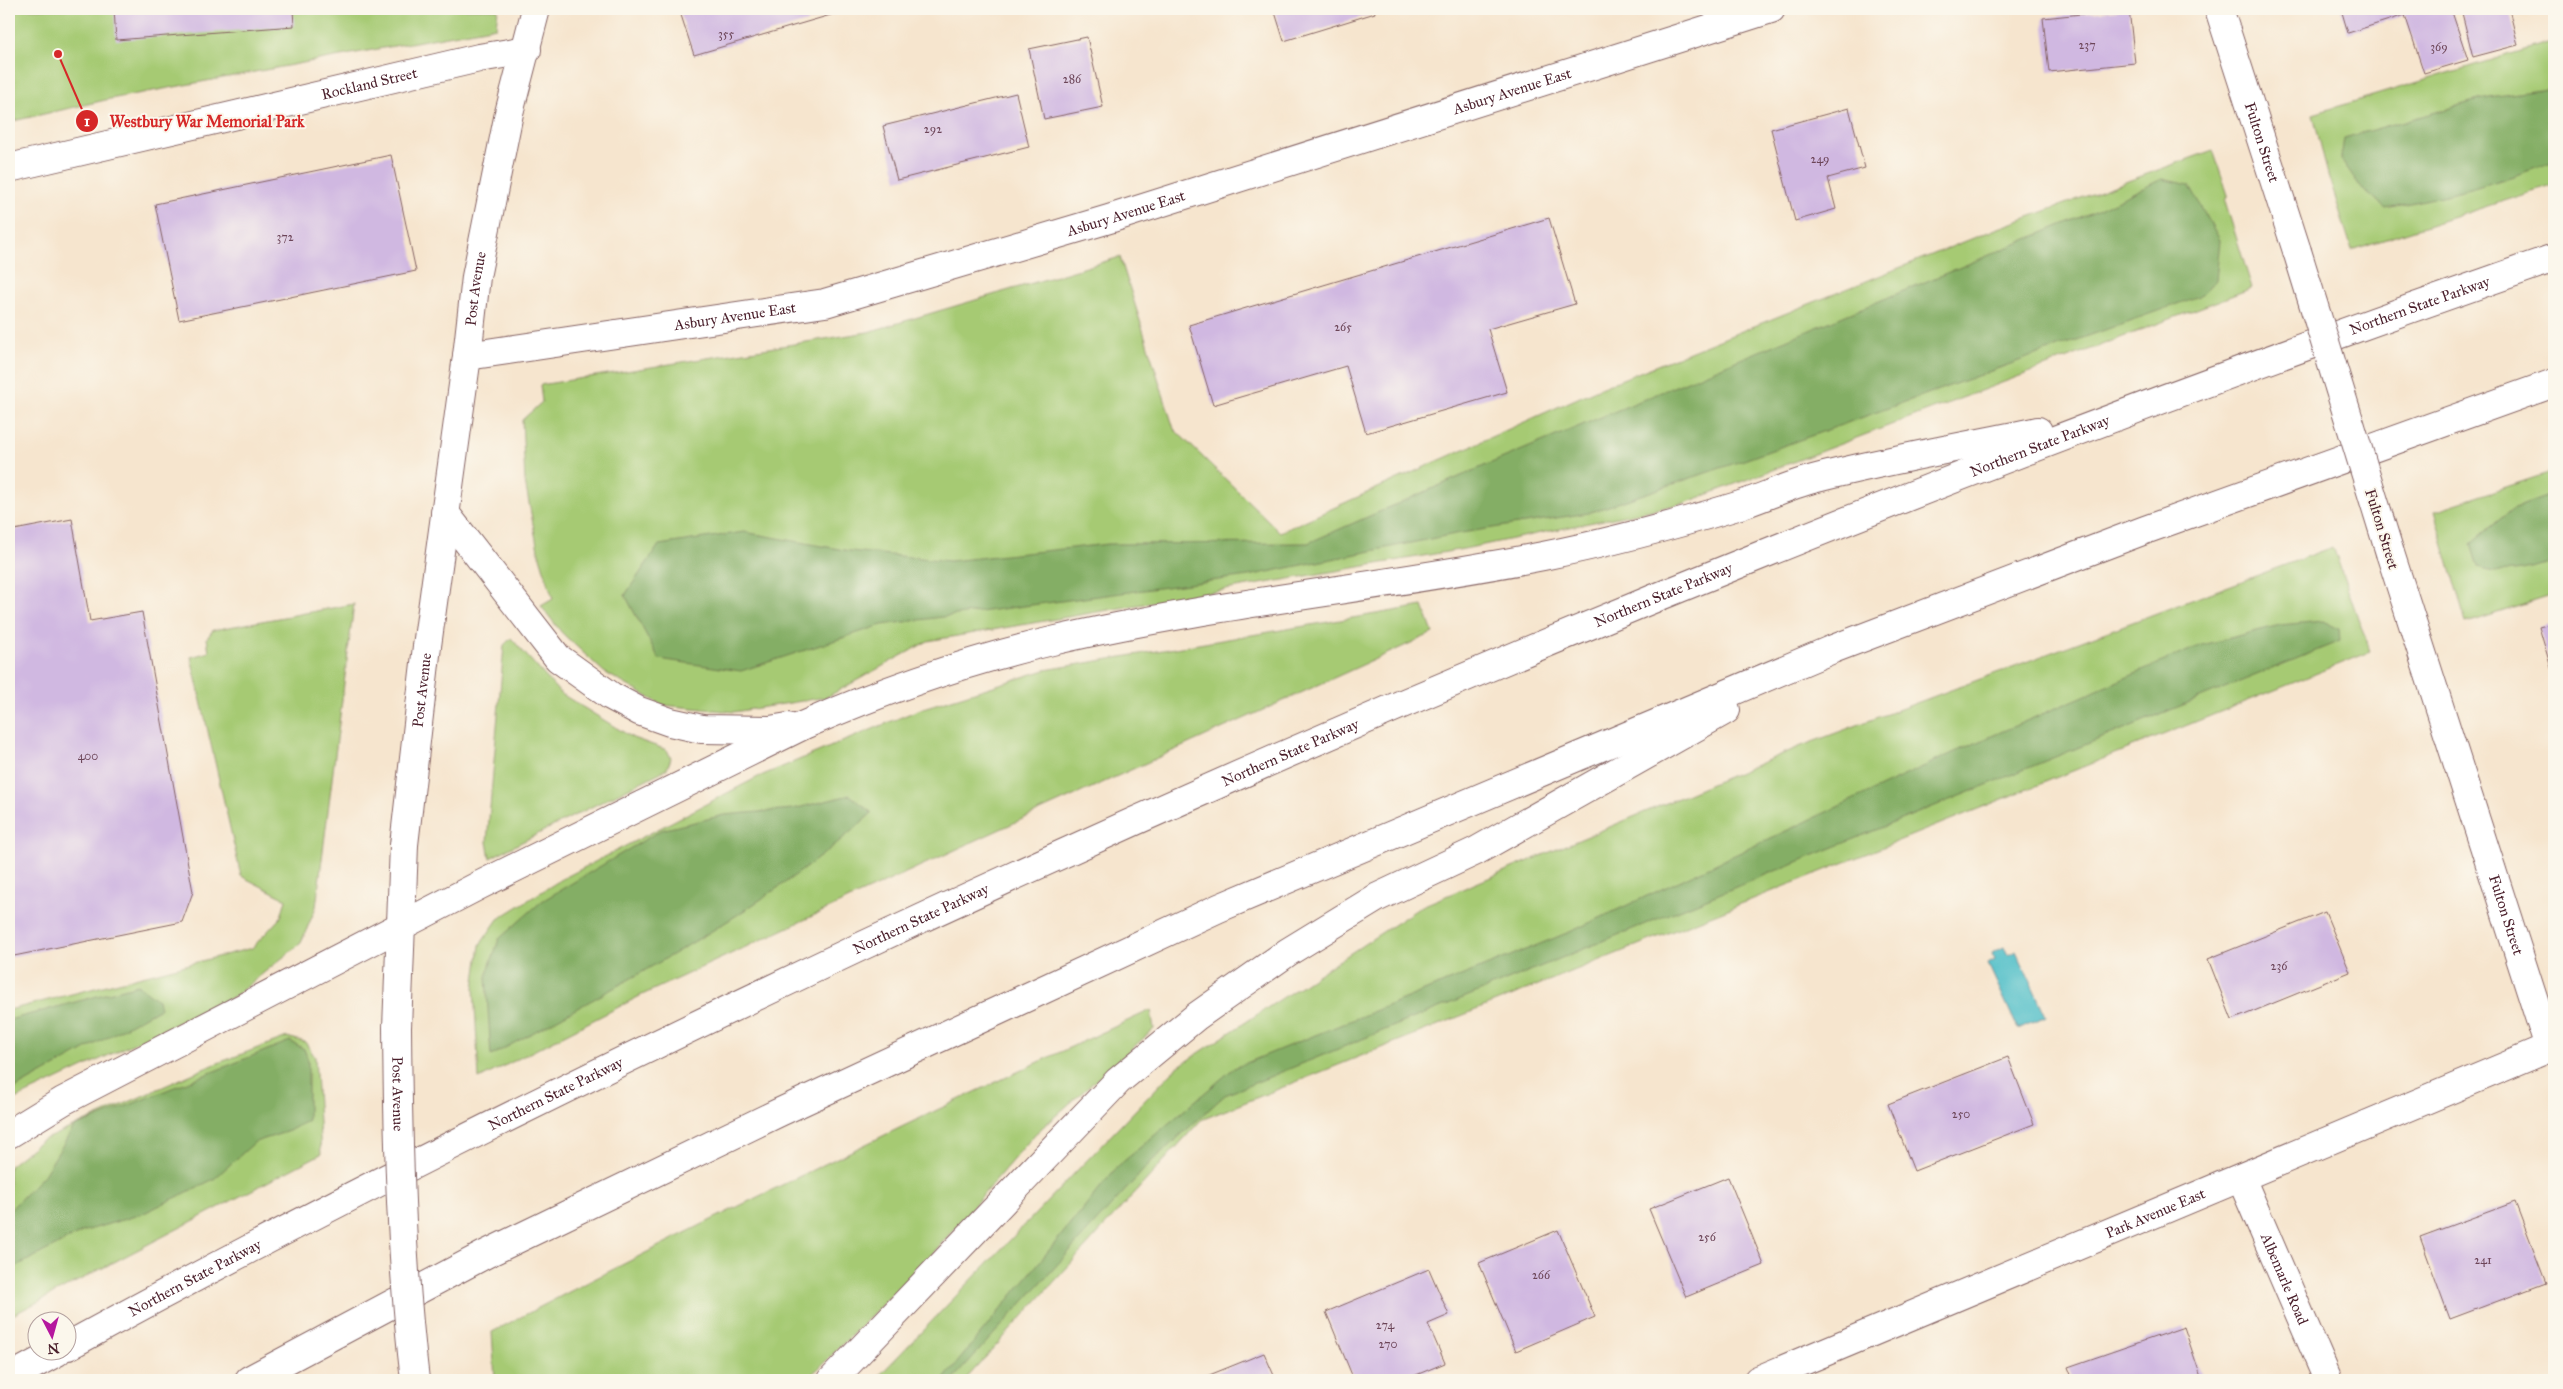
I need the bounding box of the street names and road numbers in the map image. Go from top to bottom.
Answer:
street label: Rockland Street [319,64,420,104]
street label: Asbury Avenue East [1450,64,1574,119]
street label: Fulton Street [2241,100,2284,185]
street label: Asbury Avenue East [1064,186,1188,240]
street label: Post Avenue [461,250,490,327]
street label: Northern State Parkway [2347,272,2493,339]
street label: Asbury Avenue East [672,298,798,334]
street label: Northern State Parkway [1967,411,2113,481]
street label: Fulton Street [2361,487,2403,572]
street label: Northern State Parkway [1591,558,1736,631]
street label: Post Avenue [409,652,435,728]
street label: Northern State Parkway [1219,714,1362,790]
street label: Fulton Street [2485,872,2528,958]
street label: Northern State Parkway [850,879,993,958]
street label: Northern State Parkway [485,1053,627,1134]
street label: Post Avenue [388,1056,408,1132]
street label: Park Avenue East [2103,1184,2209,1242]
street label: Albemarle Road [2257,1230,2312,1328]
street label: Northern State Parkway [125,1235,265,1320]

